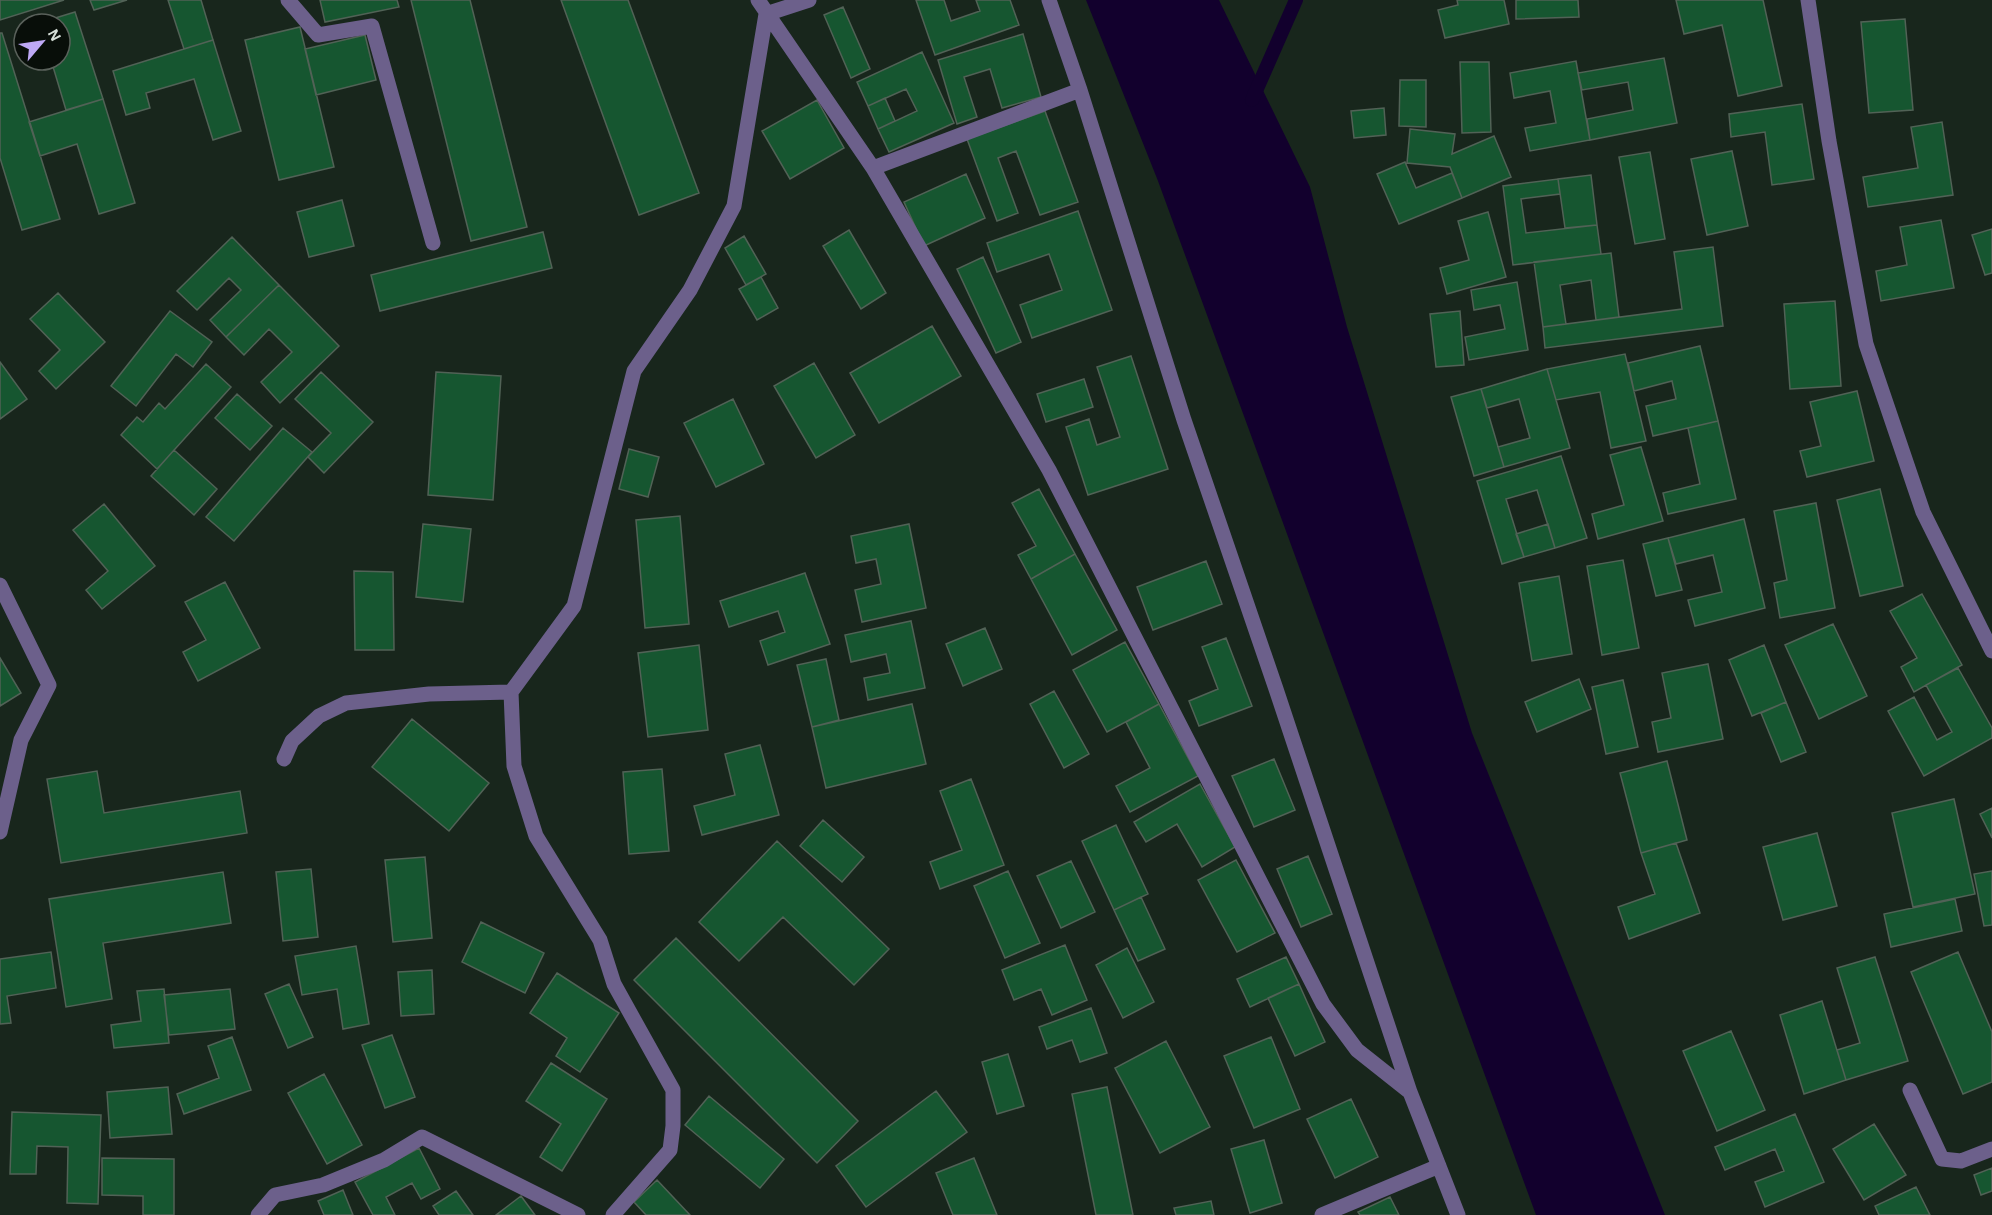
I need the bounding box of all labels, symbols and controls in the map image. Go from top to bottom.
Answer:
north arrow [12,12,72,72]
text: N [45,26,64,44]

